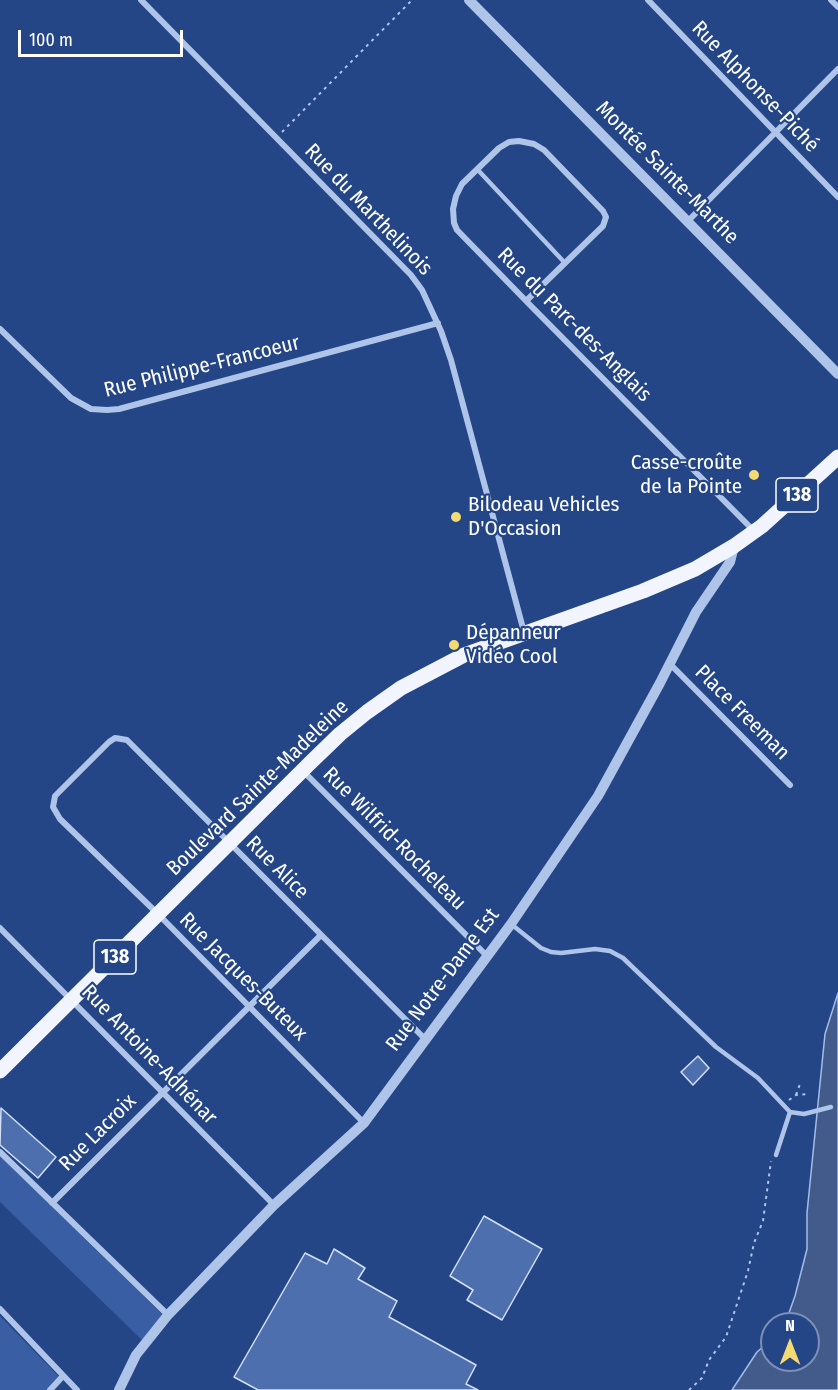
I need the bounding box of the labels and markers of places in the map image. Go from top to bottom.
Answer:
place label: Casse-croûte de la Pointe [631,450,742,500]
marker: Casse-croûte de la Pointe [747,468,761,482]
place label: Bilodeau Vehicles D'Occasion [468,492,620,542]
marker: Bilodeau Vehicles D'Occasion [449,510,463,524]
place label: Dépanneur Vidéo Cool [466,620,561,670]
marker: Dépanneur Vidéo Cool [447,638,461,652]

